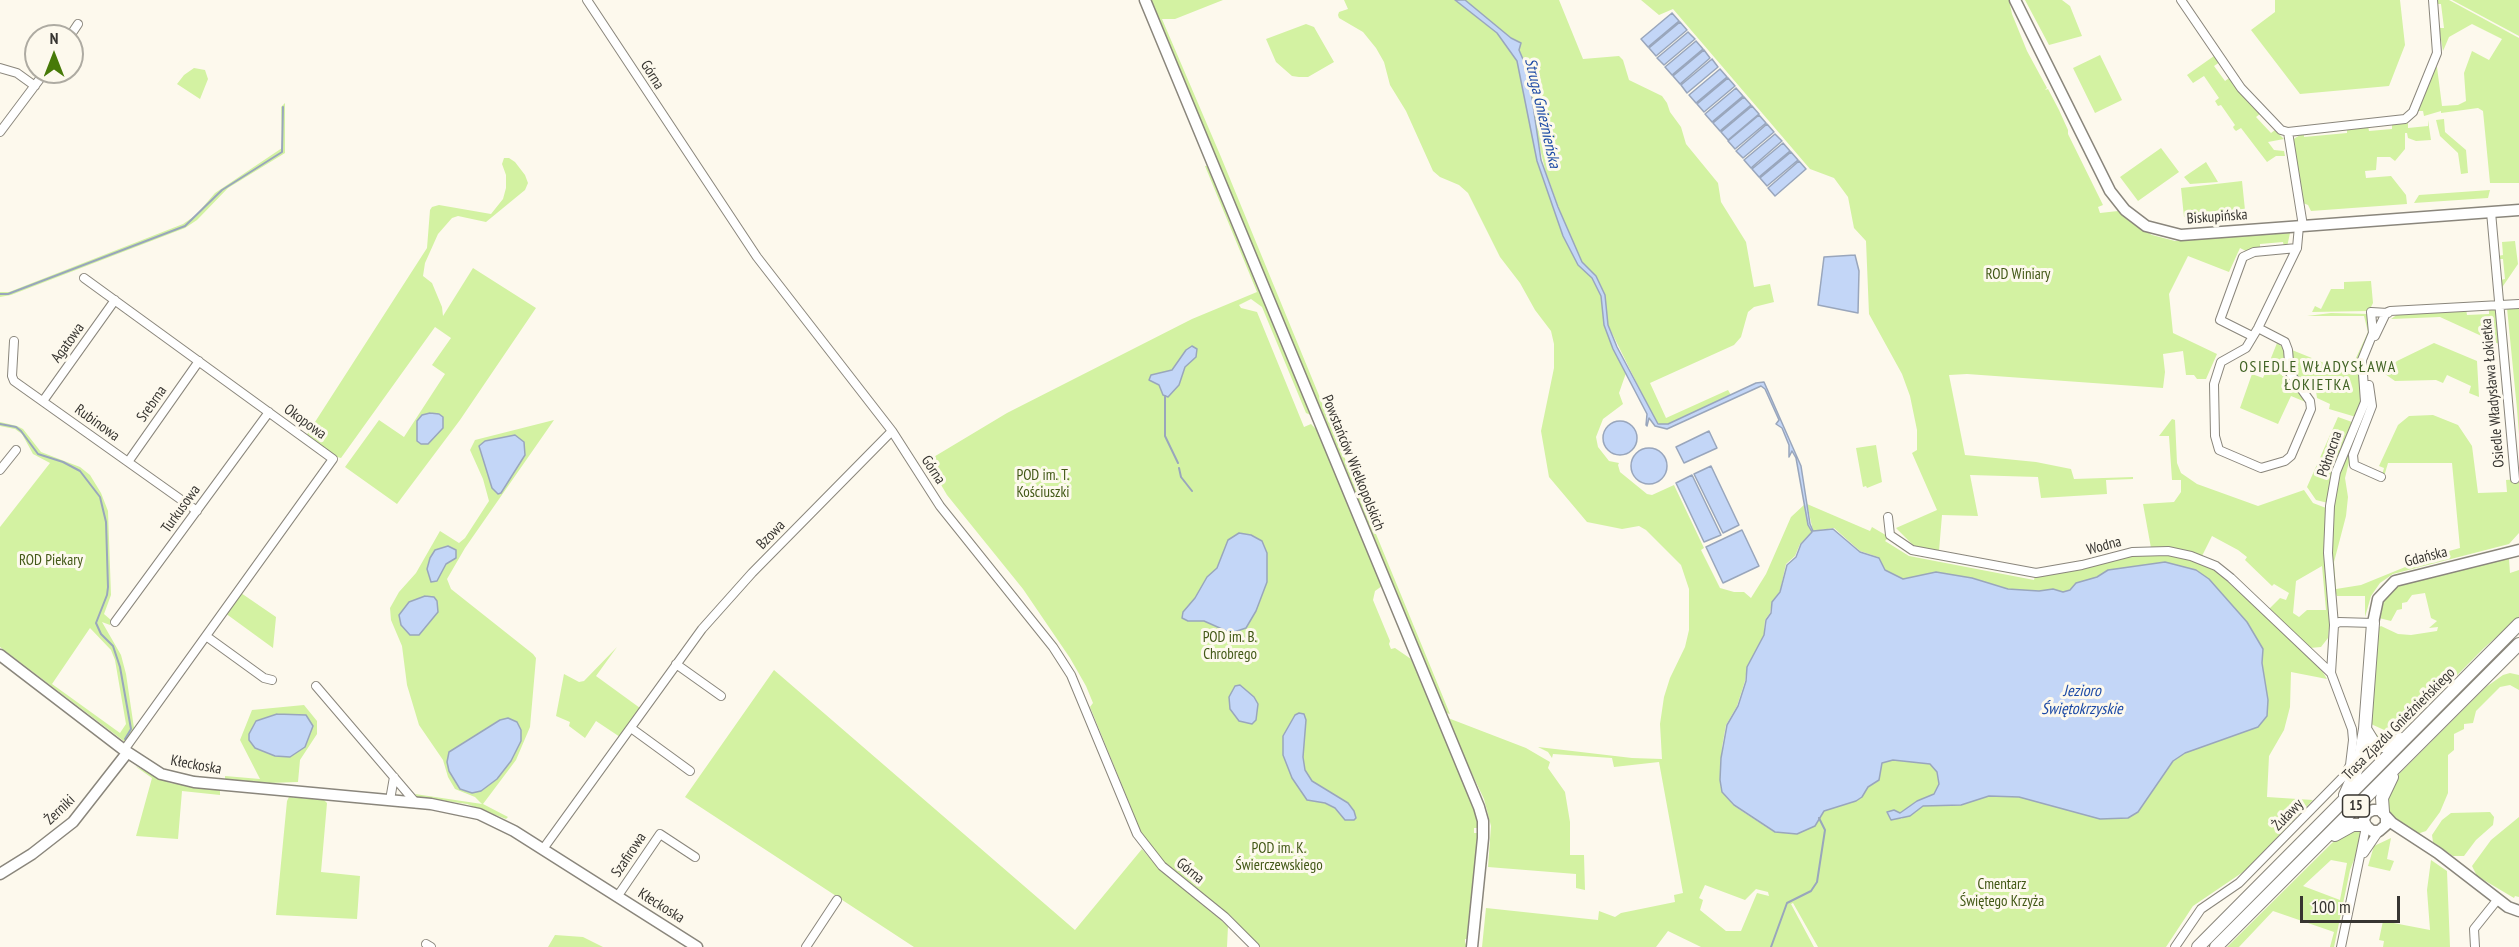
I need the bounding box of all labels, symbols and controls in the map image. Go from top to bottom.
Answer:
north arrow [24,24,84,84]
text: N [50,28,58,48]
water label: Struga Gnieźnieńska [1520,56,1564,170]
street label: Górna [636,57,668,93]
street label: Biskupińska [2186,206,2248,228]
park label: ROD Winiary [1986,266,2050,284]
street label: Osiedle Władysława Łokietka [2478,318,2508,468]
street label: Agatowa [48,320,88,366]
district label: OSIEDLE WŁADYSŁAWA ŁOKIETKA [2239,357,2397,395]
street label: Srebrna [133,382,171,426]
street label: Powstańców Wielkopolskich [1318,393,1388,533]
street label: Rubinowa [71,401,123,445]
street label: Okopowa [280,401,330,443]
street label: Północna [2314,429,2346,479]
street label: Górna [917,452,949,488]
park label: POD im. T. Kościuszki [1016,467,1070,502]
street label: Turkusowa [158,482,204,536]
street label: Bzowa [753,517,789,553]
street label: Wodna [2085,533,2123,559]
street label: Gdańska [2403,543,2449,571]
park label: ROD Piekary [19,552,83,570]
park label: POD im. B. Chrobrego [1203,629,1257,664]
street label: Trasa Zjazdu Gnieźnieńskiego [2339,664,2459,784]
water label: Jezioro Świętokrzyskie [2041,681,2123,719]
street label: Kłeckoska [169,752,223,778]
street label: Żerniki [41,791,79,829]
street label: Żuławy [2269,795,2307,835]
road number: 15 [2342,795,2370,817]
street label: Szafirowa [608,829,650,881]
park label: POD im. K. Świerczewskiego [1235,840,1323,875]
street label: Górna [1172,854,1208,888]
park label: Cmentarz Świętego Krzyża [1960,876,2044,911]
scale bar [2303,884,2404,922]
street label: Kłeckoska [634,885,688,927]
text: 100 m [2311,895,2351,918]

